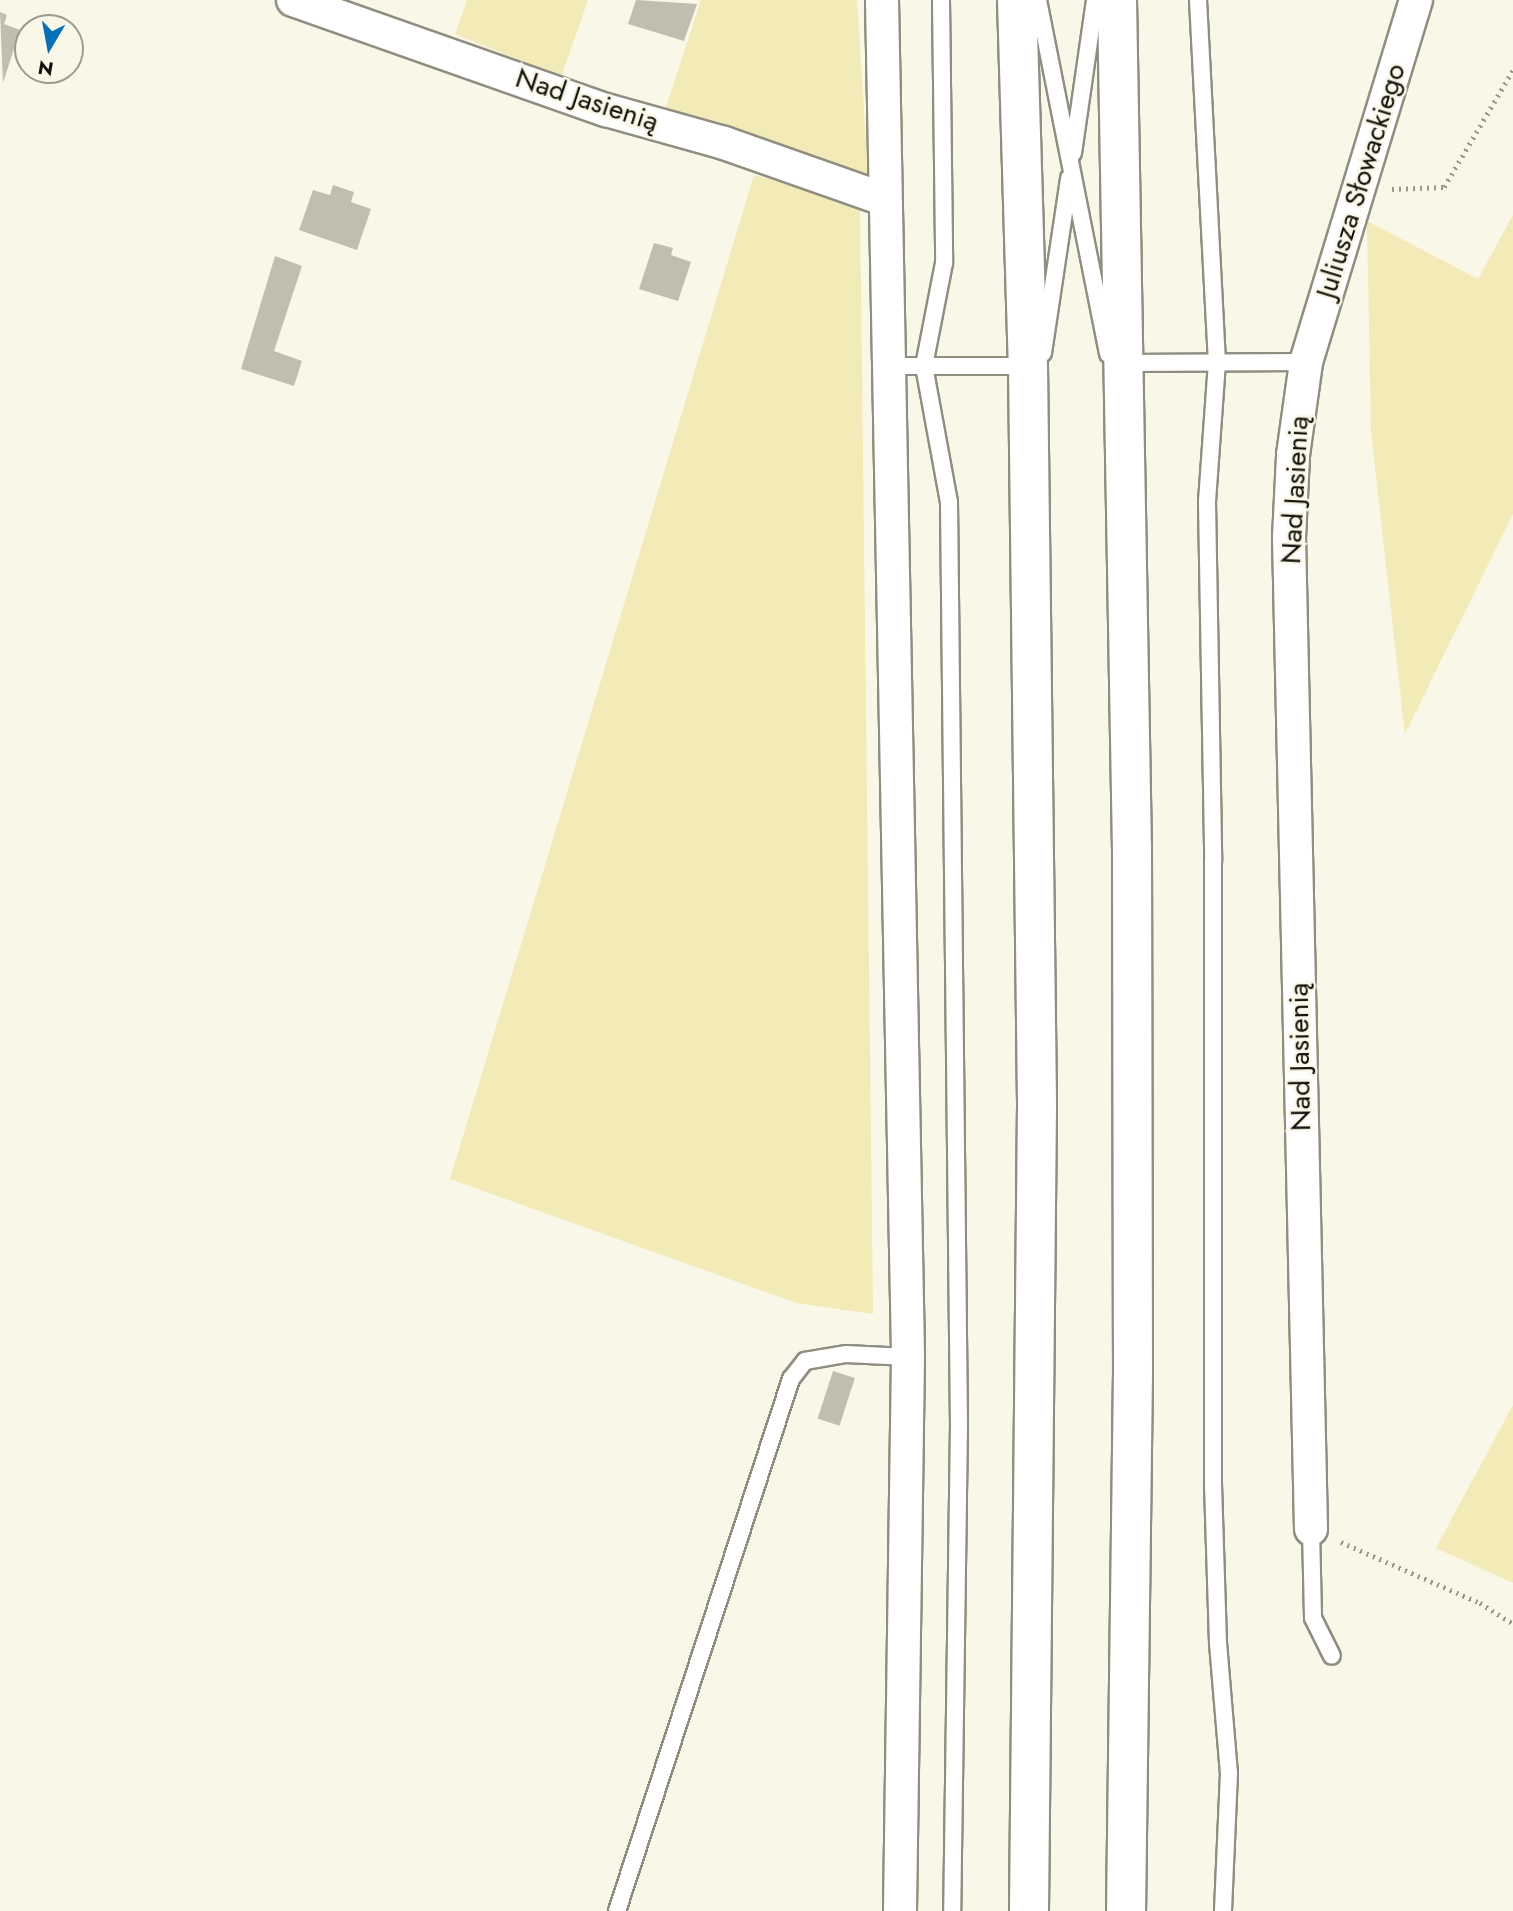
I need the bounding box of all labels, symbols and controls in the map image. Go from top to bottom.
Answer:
north arrow [14,14,84,84]
text: N [36,54,55,83]
street label: Juliusza Słowackiego [1309,60,1413,302]
street label: Nad Jasienią [511,61,663,139]
street label: Nad Jasienią [1274,415,1316,565]
street label: Nad Jasienią [1282,983,1318,1131]

